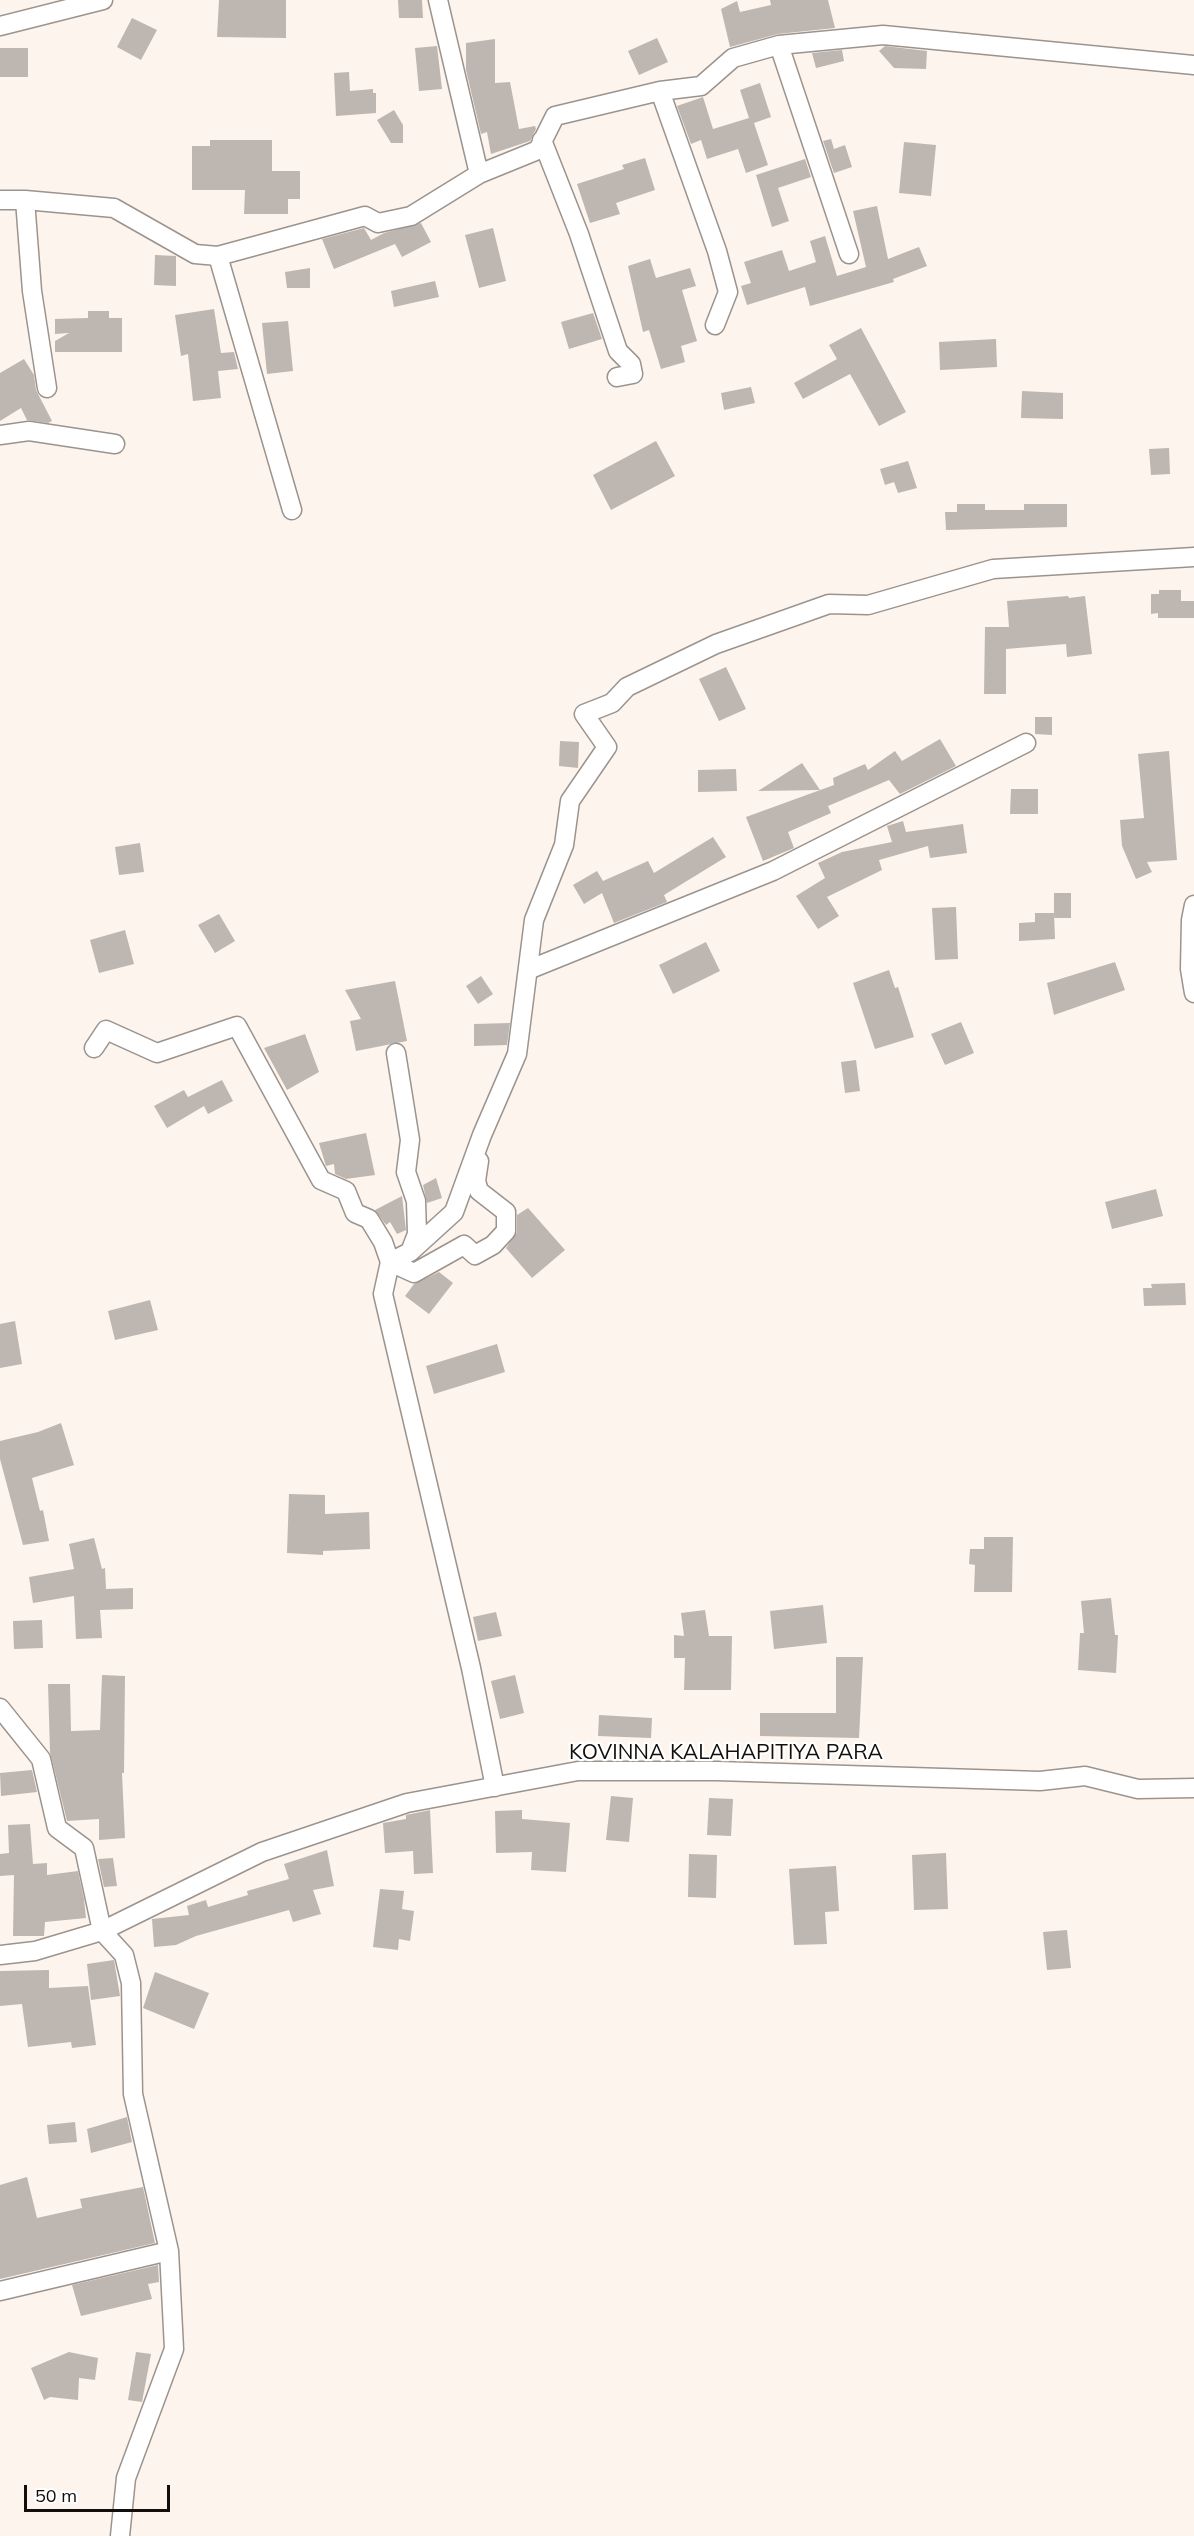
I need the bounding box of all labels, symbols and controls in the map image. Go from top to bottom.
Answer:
street label: KOVINNA KALAHAPITIYA PARA [569,1740,883,1766]
scale bar [27,2473,172,2511]
text: 50 m [35,2484,77,2507]

